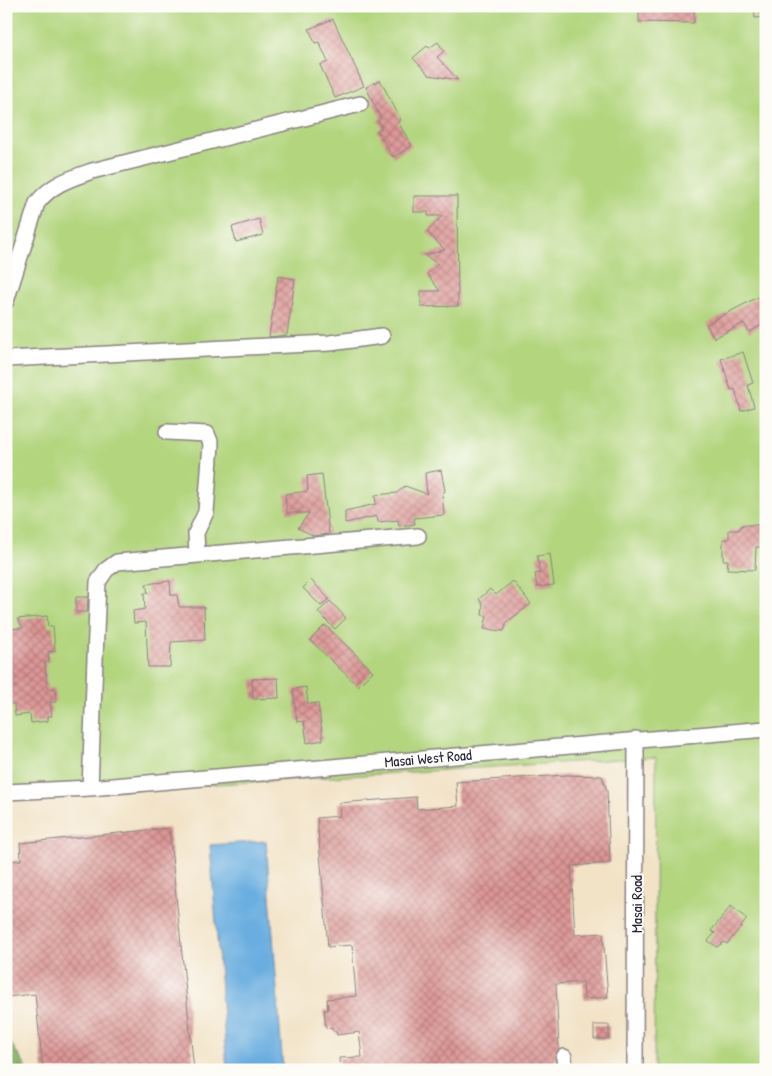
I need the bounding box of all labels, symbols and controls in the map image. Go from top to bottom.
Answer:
street label: Masai West Road [384,744,473,772]
street label: Masai Road [626,875,647,933]

